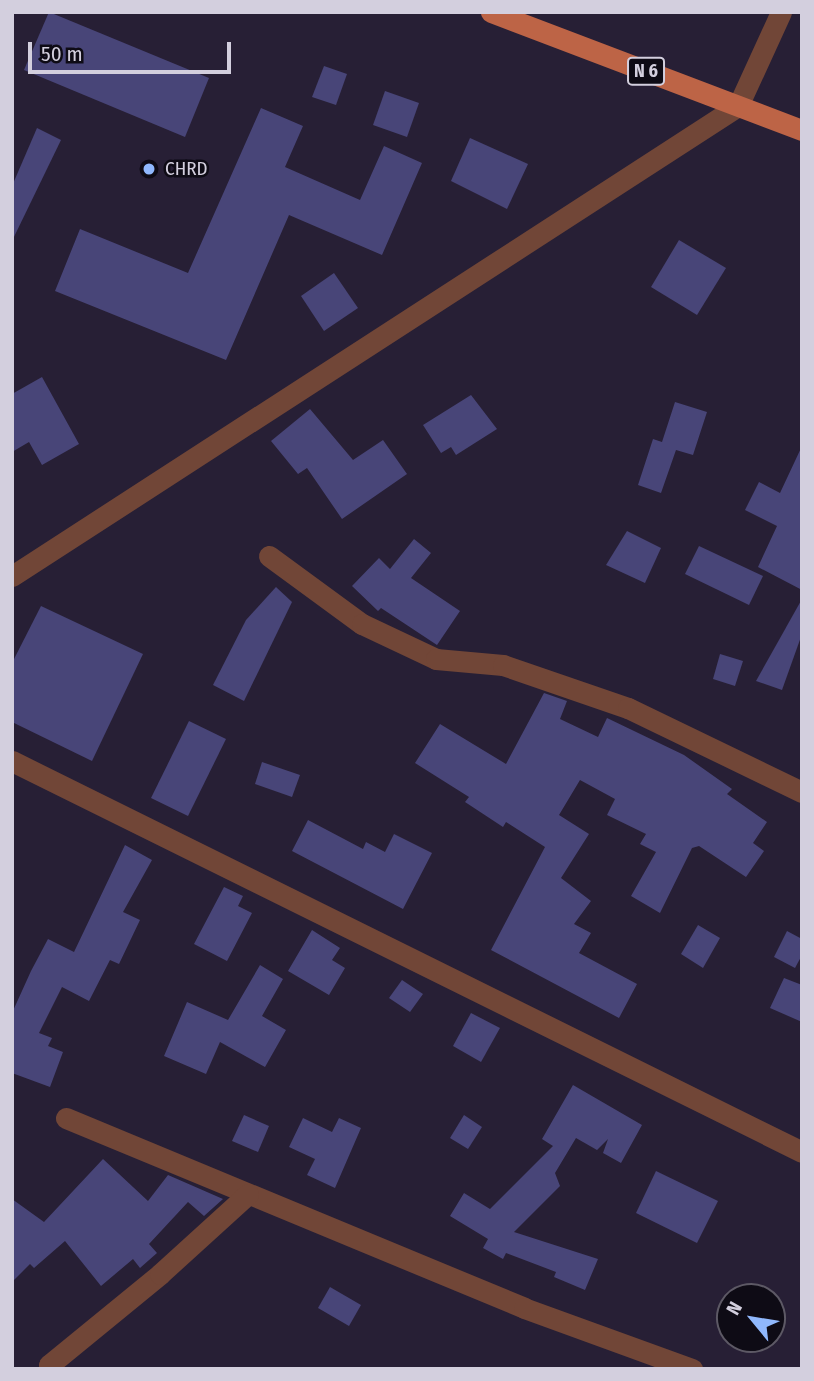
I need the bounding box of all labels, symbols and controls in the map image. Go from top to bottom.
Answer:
scale bar [32,28,234,72]
text: 50 m [41,41,83,67]
road number: N 6 [627,56,665,86]
place label: CHRD [165,158,208,180]
marker: CHRD [139,159,159,179]
north arrow [716,1283,786,1353]
text: N [721,1298,747,1319]

